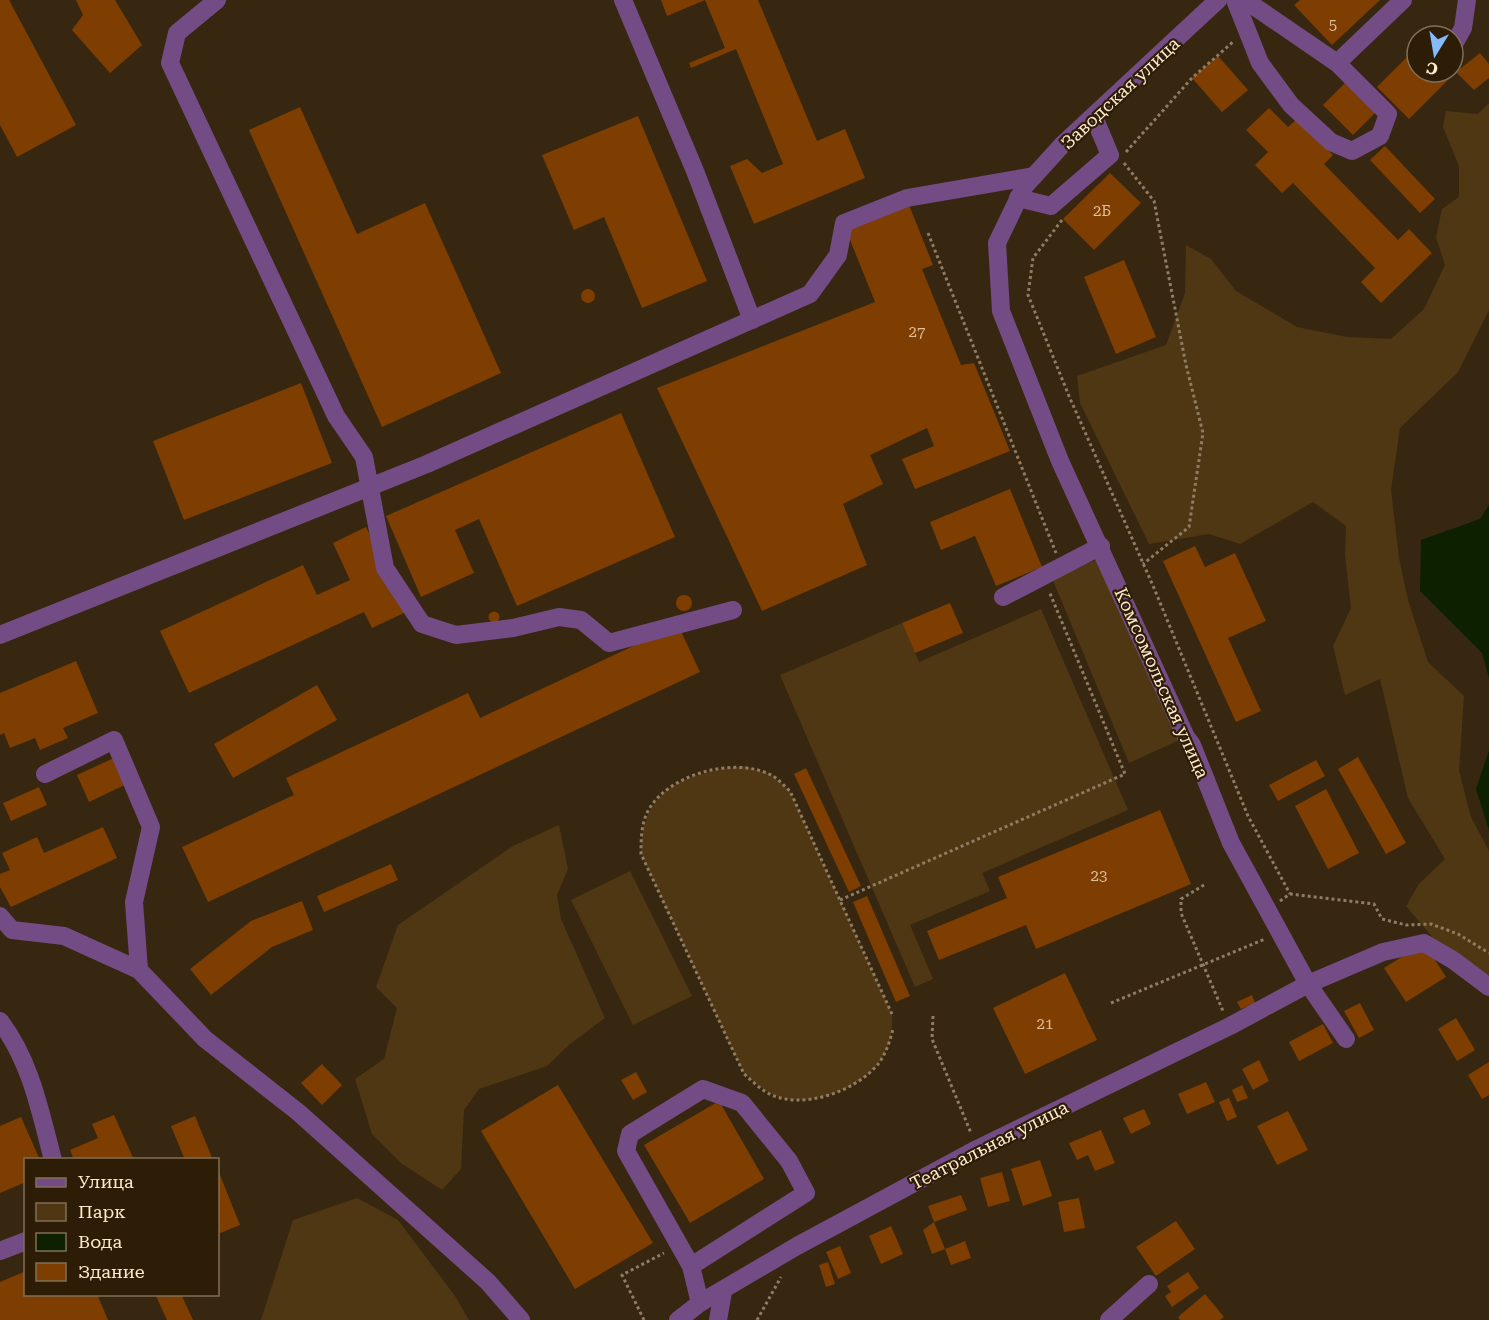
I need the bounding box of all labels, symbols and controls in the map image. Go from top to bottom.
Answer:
house number: 5 [1329,16,1337,34]
north arrow [1405,24,1465,84]
street label: Заводская улица [1056,32,1184,153]
text: С [1425,58,1440,79]
house number: 2Б [1093,202,1111,220]
house number: 27 [909,323,925,341]
street label: Комсомольская улица [1110,584,1214,782]
house number: 23 [1091,867,1107,885]
house number: 21 [1037,1015,1053,1033]
street label: Театральная улица [907,1096,1072,1194]
legend [24,1158,219,1296]
text: Улица [78,1171,134,1192]
text: Парк [78,1201,126,1222]
text: Вода [78,1231,122,1252]
text: Здание [78,1261,145,1282]

